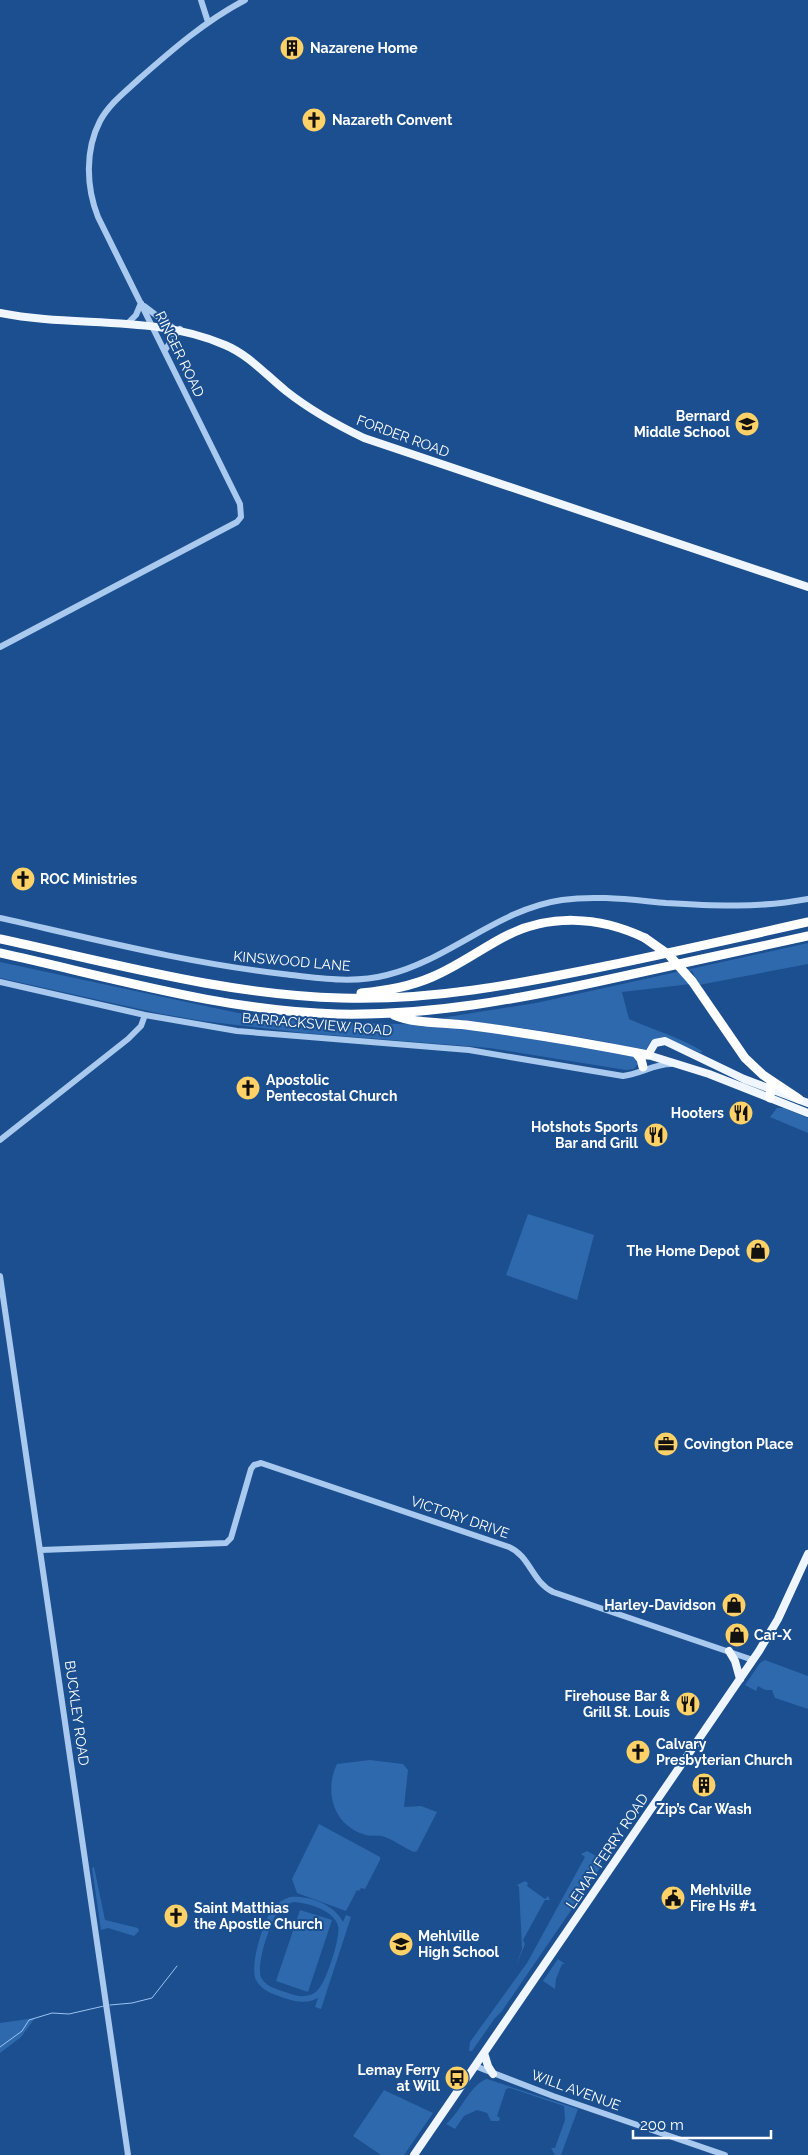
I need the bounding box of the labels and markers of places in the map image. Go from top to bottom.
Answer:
building icon: Nazarene Home [279,35,305,61]
place label: Nazarene Home [310,40,418,56]
church icon: Nazareth Convent [301,107,327,133]
place label: Nazareth Convent [332,112,453,128]
place label: Bernard Middle School [634,408,731,440]
school or university icon: Bernard Middle School [734,411,760,437]
church icon: ROC Ministries [10,866,36,892]
place label: ROC Ministries [40,871,137,887]
place label: Apostolic Pentecostal Church [266,1072,397,1104]
church icon: Apostolic Pentecostal Church [235,1075,261,1101]
restaurant icon: Hooters [728,1100,754,1126]
place label: Hooters [671,1105,724,1121]
place label: Hotshots Sports Bar and Grill [531,1119,639,1151]
restaurant icon: Hotshots Sports Bar and Grill [643,1122,669,1148]
shop icon: The Home Depot [745,1238,771,1264]
place label: The Home Depot [627,1243,741,1259]
office icon: Covington Place [653,1431,679,1457]
place label: Covington Place [684,1436,794,1452]
shop icon: Harley-Davidson [721,1592,747,1618]
place label: Harley-Davidson [604,1597,716,1613]
shop icon: Car-X [724,1622,750,1648]
place label: Car-X [754,1627,792,1643]
place label: Firehouse Bar & Grill St. Louis [564,1688,670,1720]
restaurant icon: Firehouse Bar & Grill St. Louis [675,1691,701,1717]
place label: Calvary Presbyterian Church [656,1736,793,1768]
church icon: Calvary Presbyterian Church [625,1739,651,1765]
building icon: Zip’s Car Wash [691,1772,717,1798]
place label: Zip’s Car Wash [656,1801,752,1817]
place label: Mehlville Fire Hs #1 [690,1882,756,1914]
public building icon: Mehlville Fire Hs #1 [660,1885,686,1911]
place label: Saint Matthias the Apostle Church [194,1900,323,1932]
church icon: Saint Matthias the Apostle Church [163,1903,189,1929]
place label: Mehlville High School [418,1928,500,1960]
school or university icon: Mehlville High School [388,1931,414,1957]
place label: Lemay Ferry at Will [357,2062,441,2094]
bus stop icon: Lemay Ferry at Will [444,2065,470,2091]

